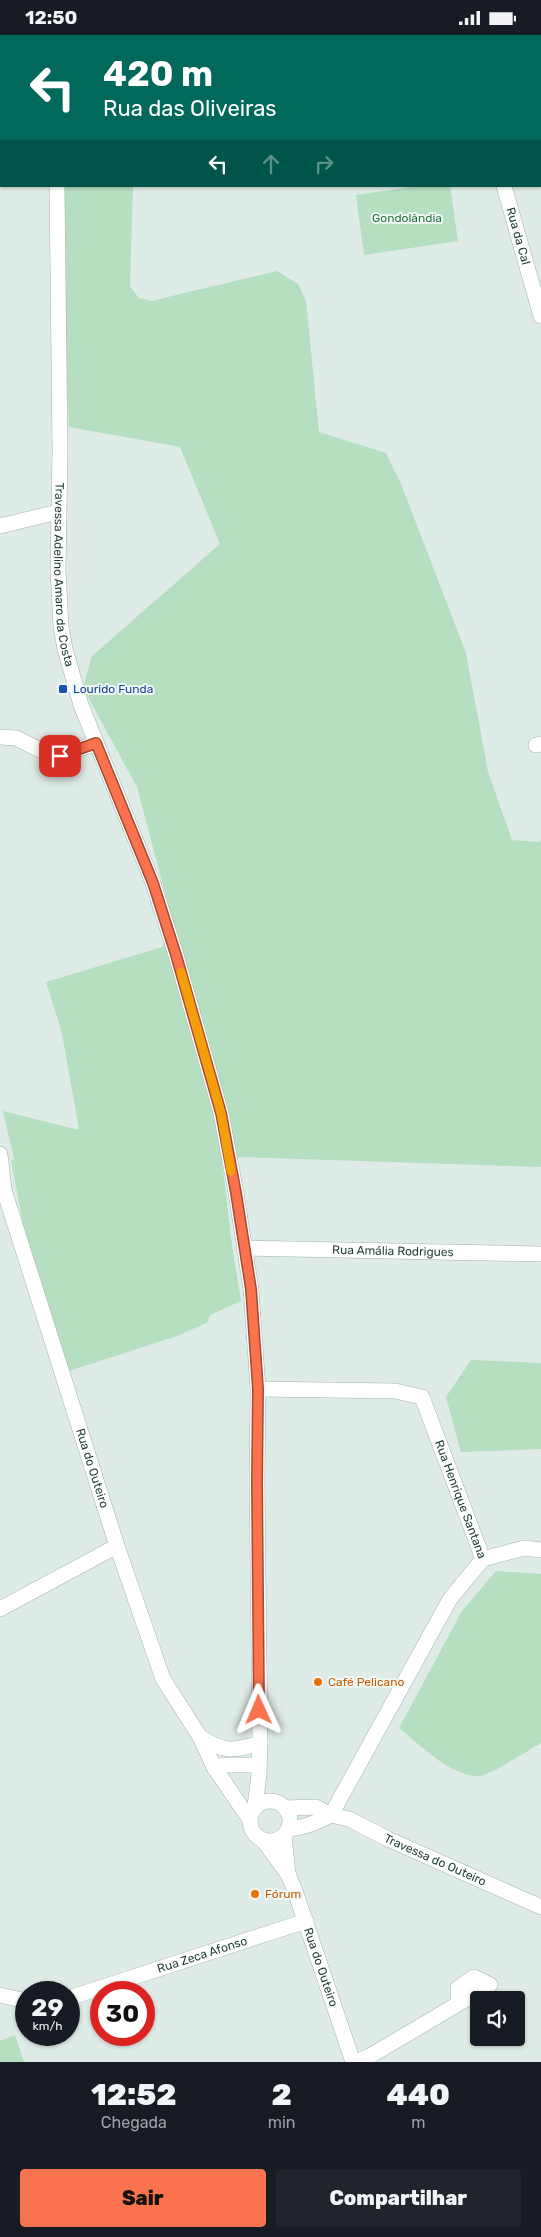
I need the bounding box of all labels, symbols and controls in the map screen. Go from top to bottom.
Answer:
text: 12:50 [25,6,78,29]
text: 420 m [103,53,213,95]
icon: left [20,55,85,120]
text: Rua das Oliveiras [103,95,277,122]
icon: left [204,150,232,178]
icon: ahead [257,150,285,178]
icon: right [310,150,338,178]
street label: Rua da Cal [503,206,533,266]
park label: Gondolândia [372,211,442,225]
street label: Travessa Adelino Amaro da Costa [51,482,77,668]
place label: Lourido Funda [73,682,153,696]
marker: Lourido Funda [57,683,69,695]
pin [39,735,81,777]
icon: arrive [46,742,74,770]
street label: Rua Amália Rodrigues [332,1243,454,1259]
street label: Rua do Outeiro [73,1427,111,1510]
street label: Rua Henrique Santana [432,1438,489,1560]
place label: Café Pelicano [328,1675,404,1689]
marker: Café Pelicano [312,1676,324,1688]
position arrow [232,1683,284,1735]
street label: Travessa do Outeiro [382,1831,488,1889]
place label: Fórum [265,1887,301,1901]
marker: Fórum [249,1888,261,1900]
street label: Rua do Outeiro [301,1926,341,2009]
street label: Rua Zeca Afonso [155,1934,249,1976]
speed limit sign: 30 [90,1981,155,2046]
map controls [470,1991,525,2046]
button: sound [470,1991,525,2046]
text: 29 [31,1993,64,2022]
text: km/h [33,2019,62,2033]
text: 12:52 [91,2077,177,2113]
text: 2 [271,2077,292,2113]
text: 440 [386,2077,450,2113]
text: Chegada [101,2113,167,2132]
text: min [268,2113,295,2132]
text: m [411,2113,425,2132]
button: Sair [20,2169,266,2227]
button: Compartilhar [276,2169,521,2227]

